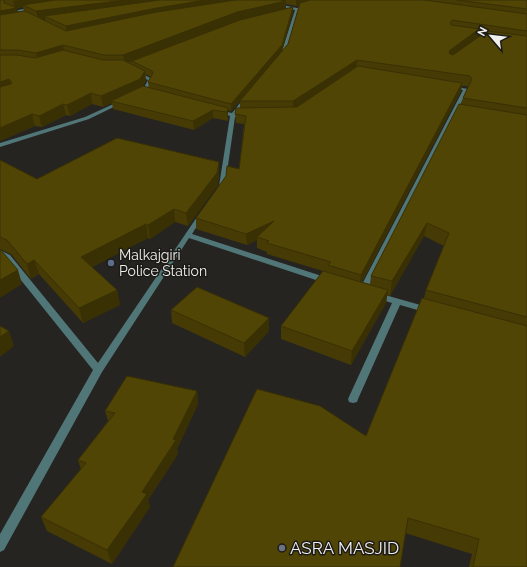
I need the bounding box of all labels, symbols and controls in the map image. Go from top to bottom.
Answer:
north arrow [471,16,511,56]
text: N [475,25,490,38]
place label: Malkajgiri Police Station [119,247,207,279]
marker: Malkajgiri Police Station [106,258,116,268]
place label: ASRA MASJID [290,538,399,558]
marker: ASRA MASJID [277,543,287,553]

